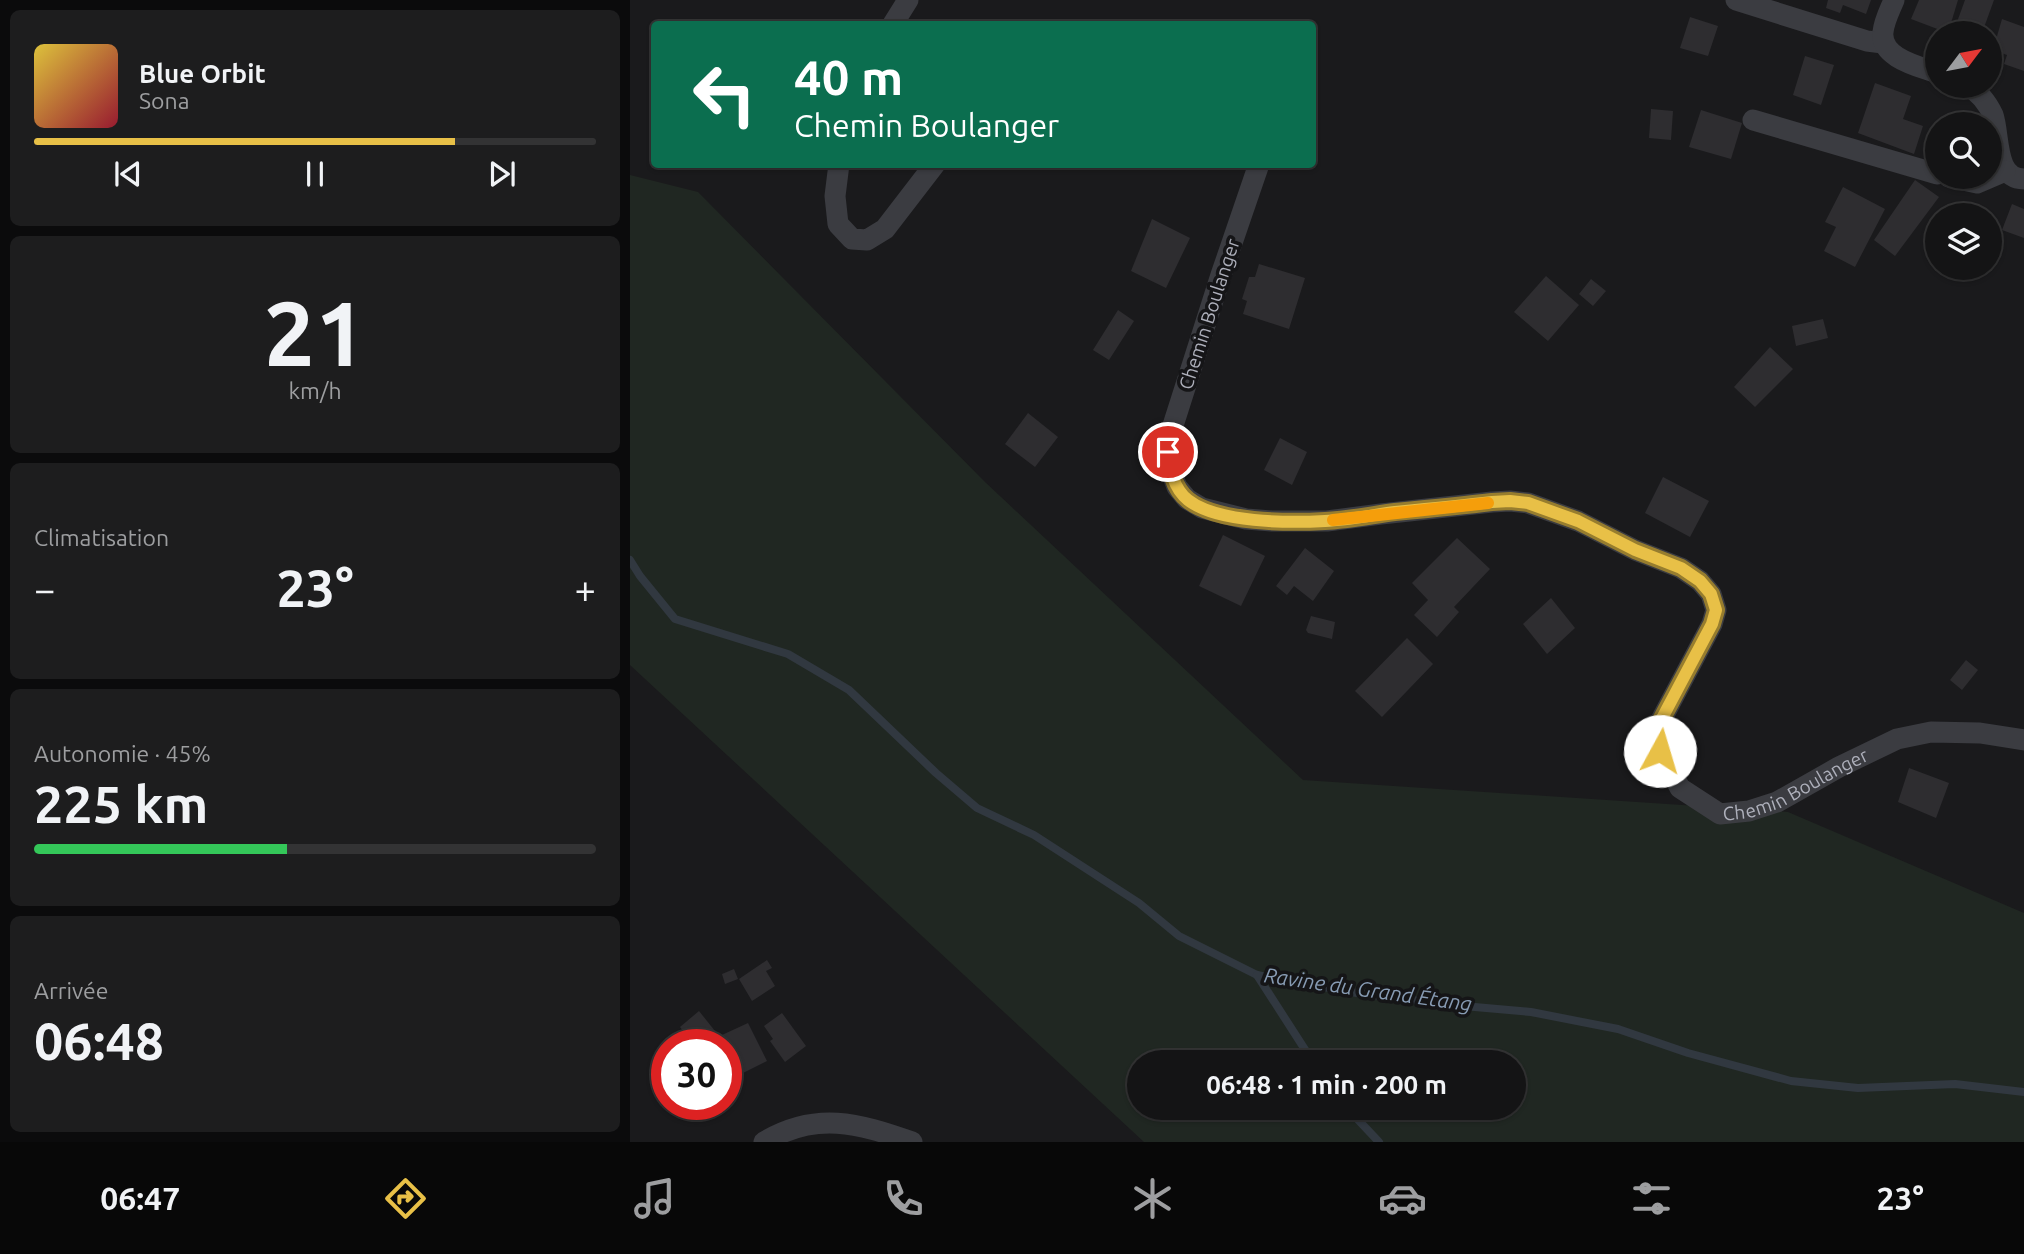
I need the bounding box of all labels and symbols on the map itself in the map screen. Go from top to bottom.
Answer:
north arrow [1925,21,2002,98]
street label: Chemin Boulanger [1174,236,1244,392]
pin [1138,422,1198,482]
position arrow [1623,714,1697,788]
street label: Chemin Boulanger [1722,744,1871,825]
water label: Ravine du Grand Étang [1263,963,1474,1015]
speed limit sign: 30 [651,1029,742,1120]

